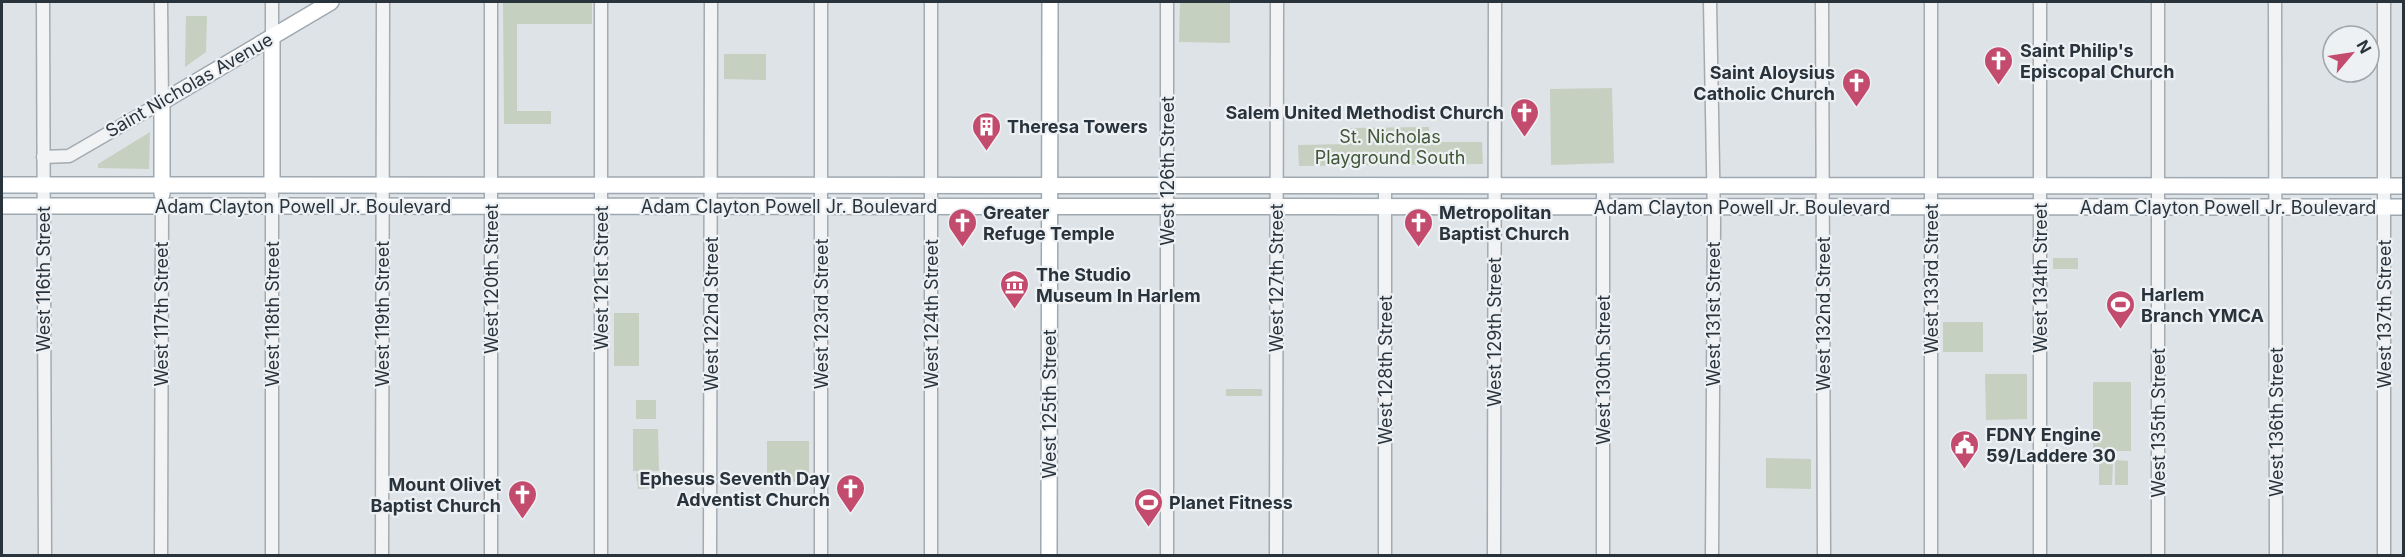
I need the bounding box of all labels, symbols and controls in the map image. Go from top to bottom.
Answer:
north arrow [2321,24,2381,84]
street label: Saint Nicholas Avenue [102,29,276,141]
text: N [2352,37,2376,57]
place label: Saint Philip's Episcopal Church [2020,40,2174,82]
church icon: Saint Philip's Episcopal Church [1983,44,2015,86]
place label: Saint Aloysius Catholic Church [1693,62,1835,104]
church icon: Saint Aloysius Catholic Church [1840,66,1872,108]
street label: West 126th Street [1157,96,1178,246]
church icon: Salem United Methodist Church [1509,96,1541,138]
place label: Salem United Methodist Church [1226,102,1504,123]
building icon: Theresa Towers [970,110,1002,152]
place label: Theresa Towers [1007,116,1148,137]
park label: St. Nicholas Playground South [1315,126,1465,168]
street label: Adam Clayton Powell Jr. Boulevard [155,196,451,217]
street label: Adam Clayton Powell Jr. Boulevard [641,196,937,217]
street label: Adam Clayton Powell Jr. Boulevard [1594,197,1890,218]
street label: Adam Clayton Powell Jr. Boulevard [2080,197,2376,218]
place label: Greater Refuge Temple [983,202,1115,244]
place label: Metropolitan Baptist Church [1439,202,1570,244]
street label: West 134th Street [2030,203,2051,353]
street label: West 120th Street [481,204,502,354]
street label: West 127th Street [1266,204,1287,352]
street label: West 133rd Street [1921,204,1942,354]
street label: West 116th Street [33,206,54,352]
street label: West 121st Street [591,206,612,350]
church icon: Greater Refuge Temple [946,206,978,248]
church icon: Metropolitan Baptist Church [1402,206,1434,248]
street label: West 122nd Street [701,237,722,391]
street label: West 132nd Street [1813,237,1834,391]
street label: West 123rd Street [811,239,832,389]
street label: West 124th Street [921,239,942,389]
street label: West 137th Street [2374,239,2395,388]
street label: West 117th Street [151,241,172,386]
street label: West 118th Street [262,241,283,387]
street label: West 119th Street [372,241,393,387]
street label: West 131st Street [1703,242,1724,386]
street label: West 129th Street [1484,257,1505,407]
place label: The Studio Museum In Harlem [1036,264,1201,306]
museum icon: The Studio Museum In Harlem [999,268,1031,310]
place label: Harlem Branch YMCA [2141,284,2264,326]
sports icon: Harlem Branch YMCA [2104,288,2136,330]
street label: West 128th Street [1375,295,1396,445]
street label: West 130th Street [1593,295,1614,445]
street label: West 125th Street [1039,329,1060,479]
street label: West 136th Street [2266,347,2287,497]
street label: West 135th Street [2148,348,2169,498]
place label: FDNY Engine 59/Laddere 30 [1986,424,2116,466]
public building icon: FDNY Engine 59/Laddere 30 [1949,428,1981,470]
place label: Ephesus Seventh Day Adventist Church [639,468,830,510]
church icon: Ephesus Seventh Day Adventist Church [835,472,867,514]
place label: Mount Olivet Baptist Church [370,474,501,516]
church icon: Mount Olivet Baptist Church [506,478,538,520]
sports icon: Planet Fitness [1132,486,1164,528]
place label: Planet Fitness [1169,492,1293,513]

